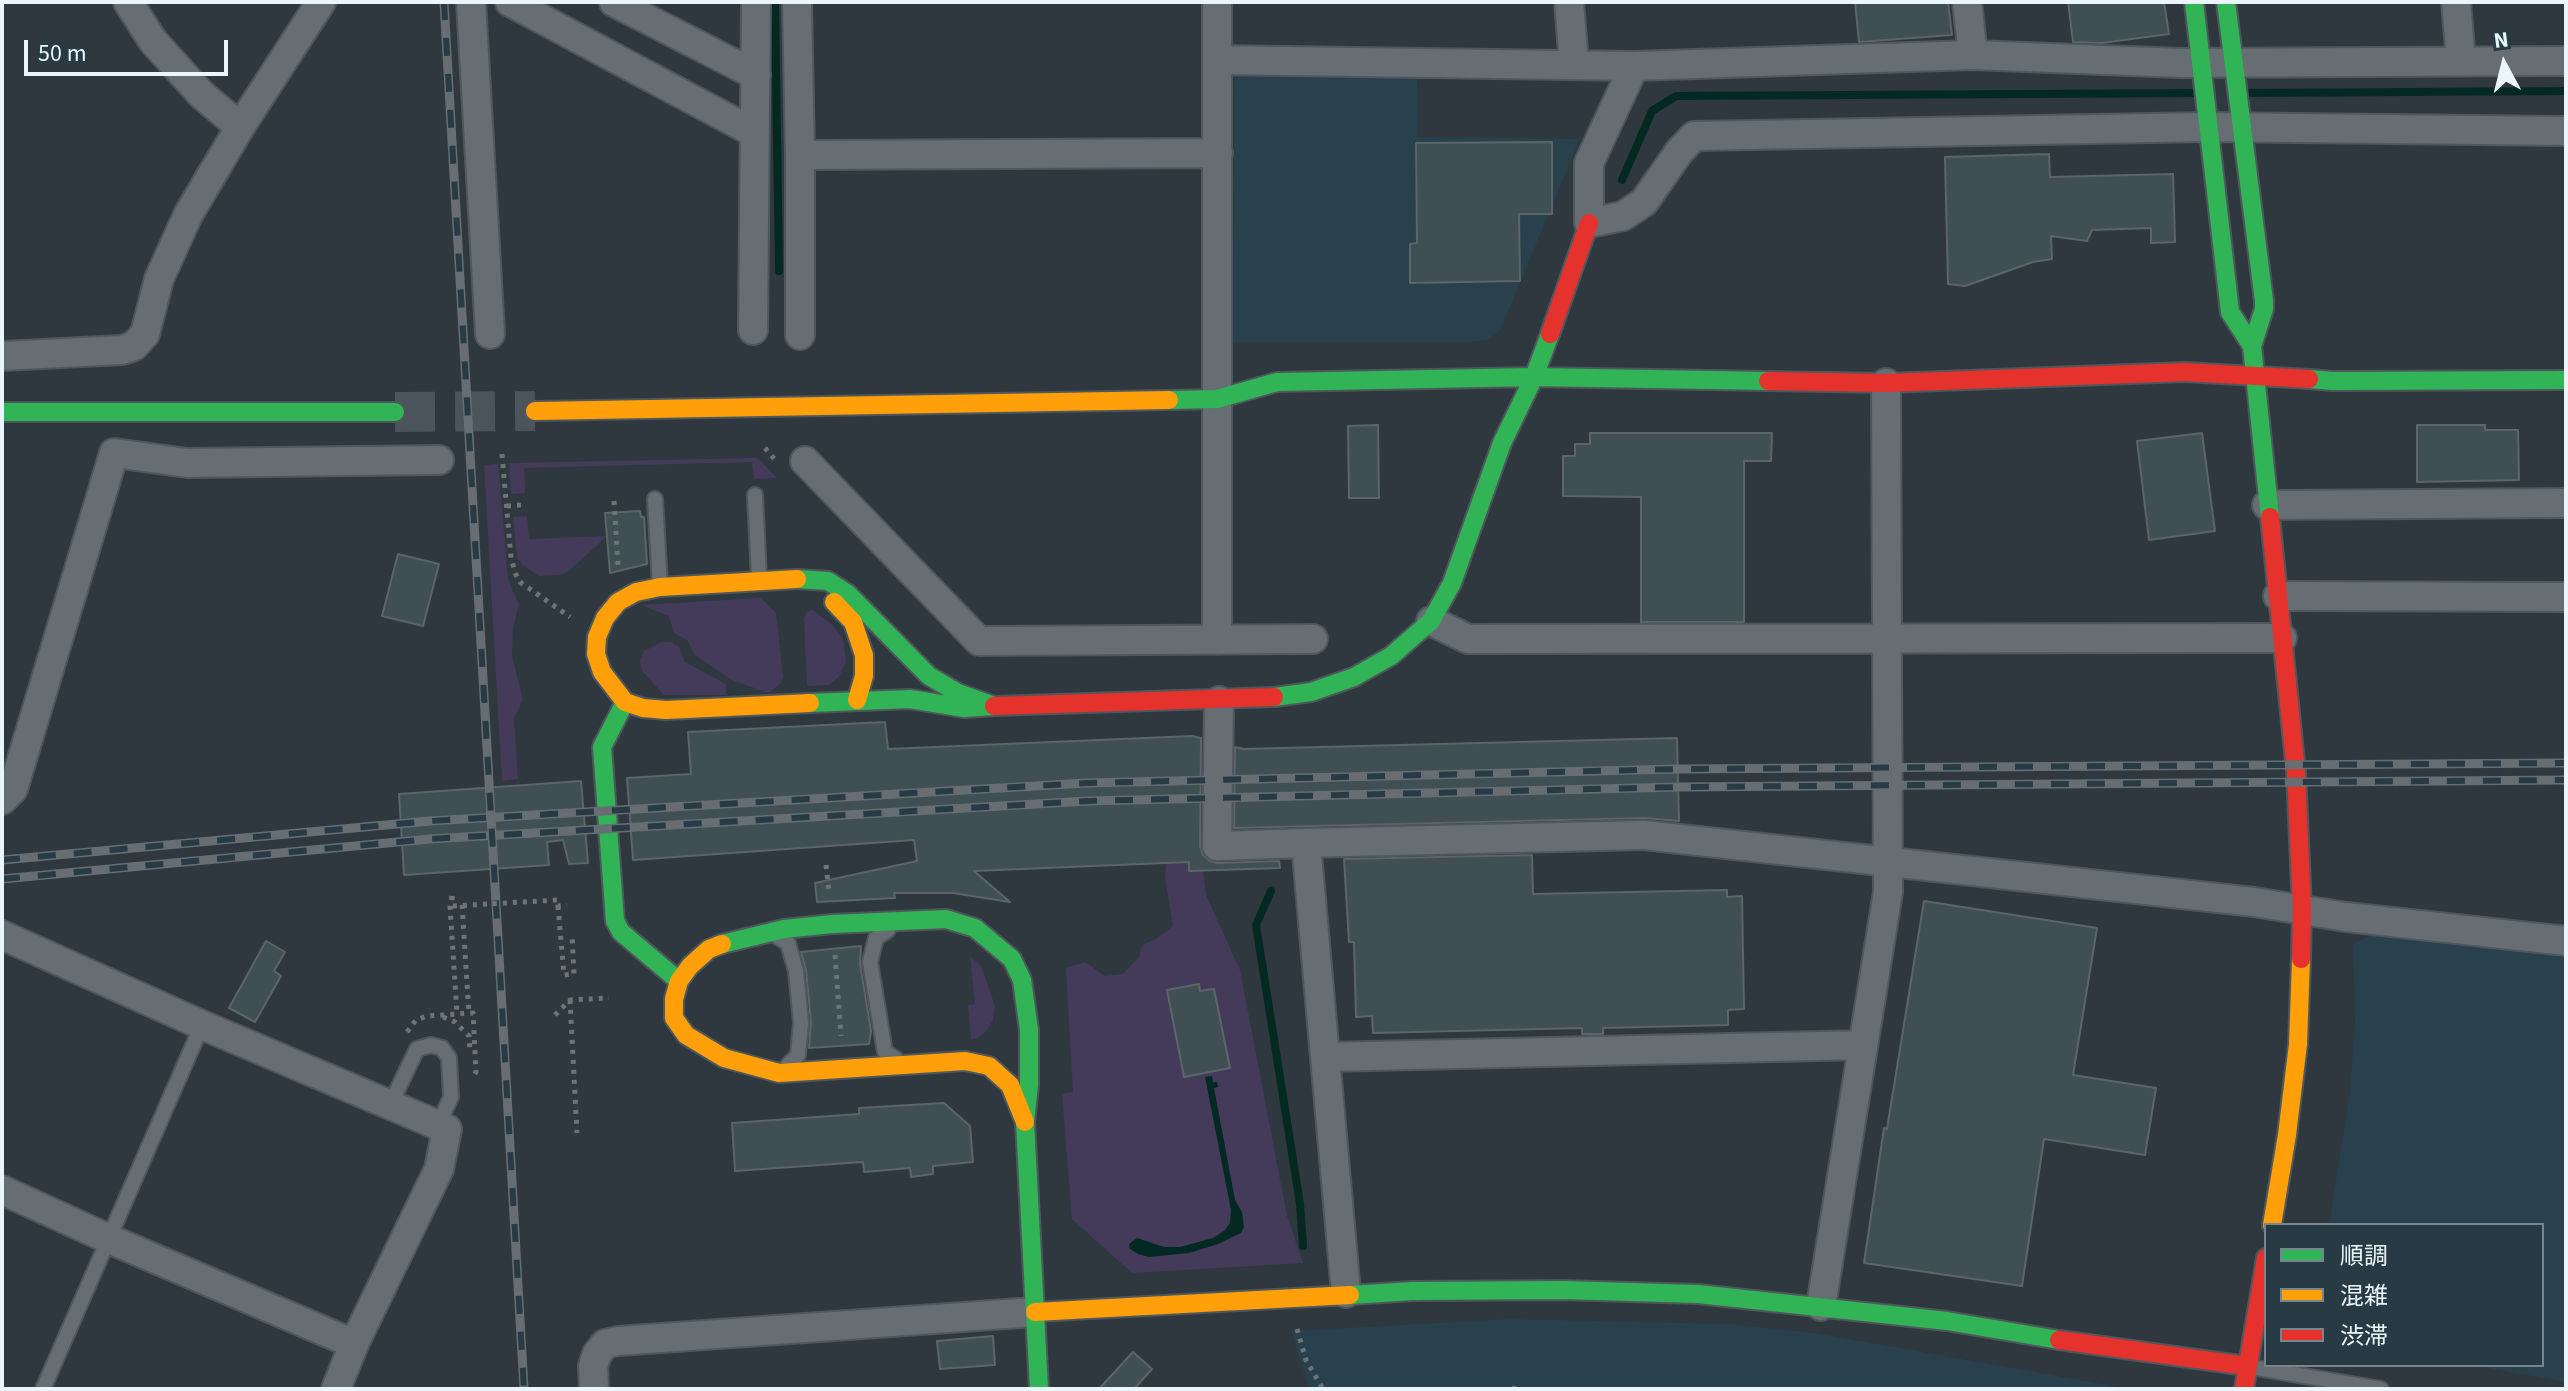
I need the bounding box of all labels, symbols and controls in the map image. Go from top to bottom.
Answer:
text: N [2492,23,2510,57]
scale bar [28,24,232,74]
north arrow [2464,24,2544,104]
text: 50 m [38,36,87,71]
legend [2264,1223,2544,1367]
text: 順調 [2340,1239,2388,1274]
text: 混雑 [2340,1279,2388,1314]
text: 渋滞 [2340,1319,2388,1354]

